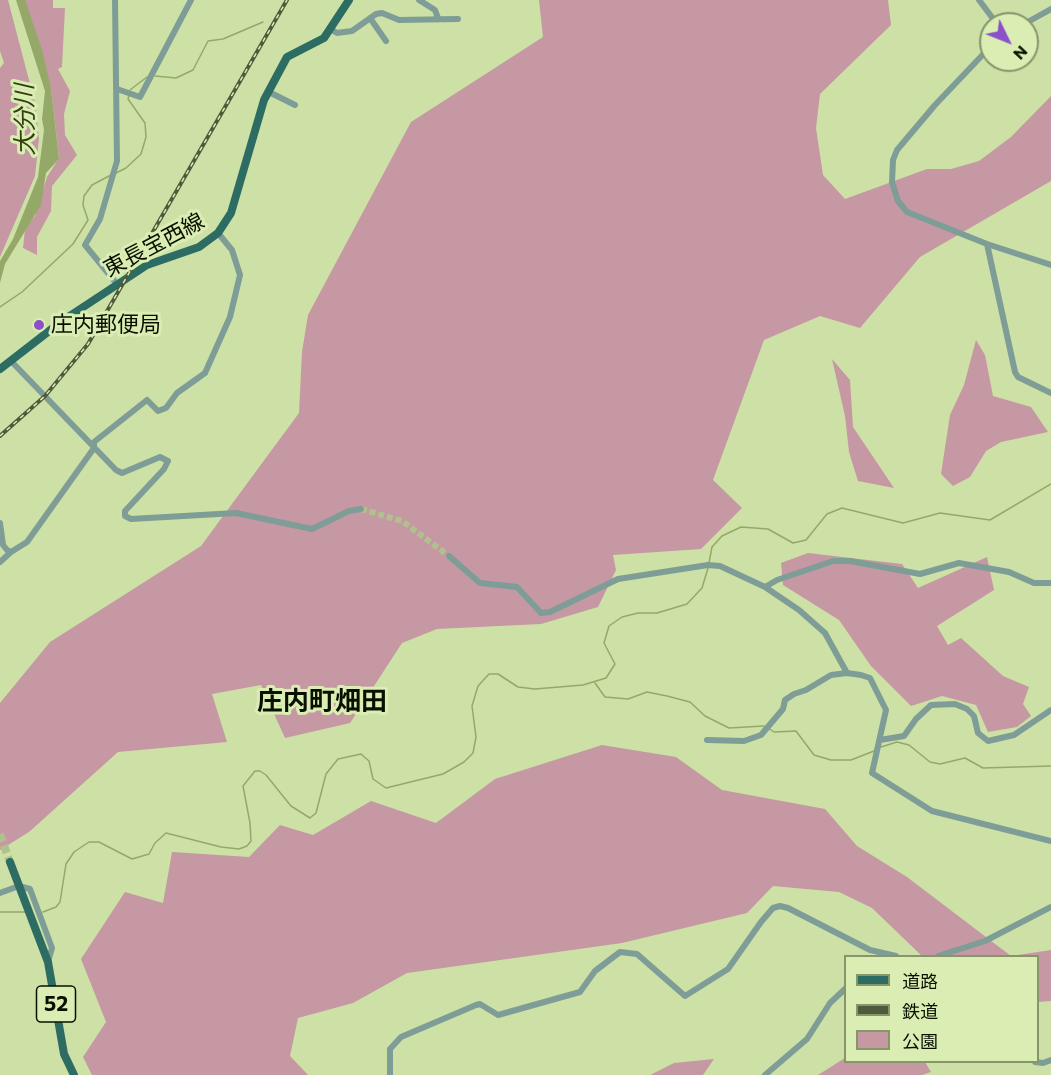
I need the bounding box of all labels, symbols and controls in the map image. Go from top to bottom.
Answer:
north arrow [979,12,1039,72]
text: N [1010,42,1032,64]
water label: 大分川 [10,84,40,156]
street label: 東長宝西線 [99,208,209,282]
place label: 庄内郵便局 [51,312,161,338]
marker: 庄内郵便局 [32,318,46,332]
district label: 庄内町畑田 [257,685,387,717]
legend [844,955,1039,1063]
text: 道路 [902,970,938,992]
road number: 52 [36,986,76,1022]
text: 鉄道 [902,1000,938,1022]
text: 公園 [902,1030,938,1052]

